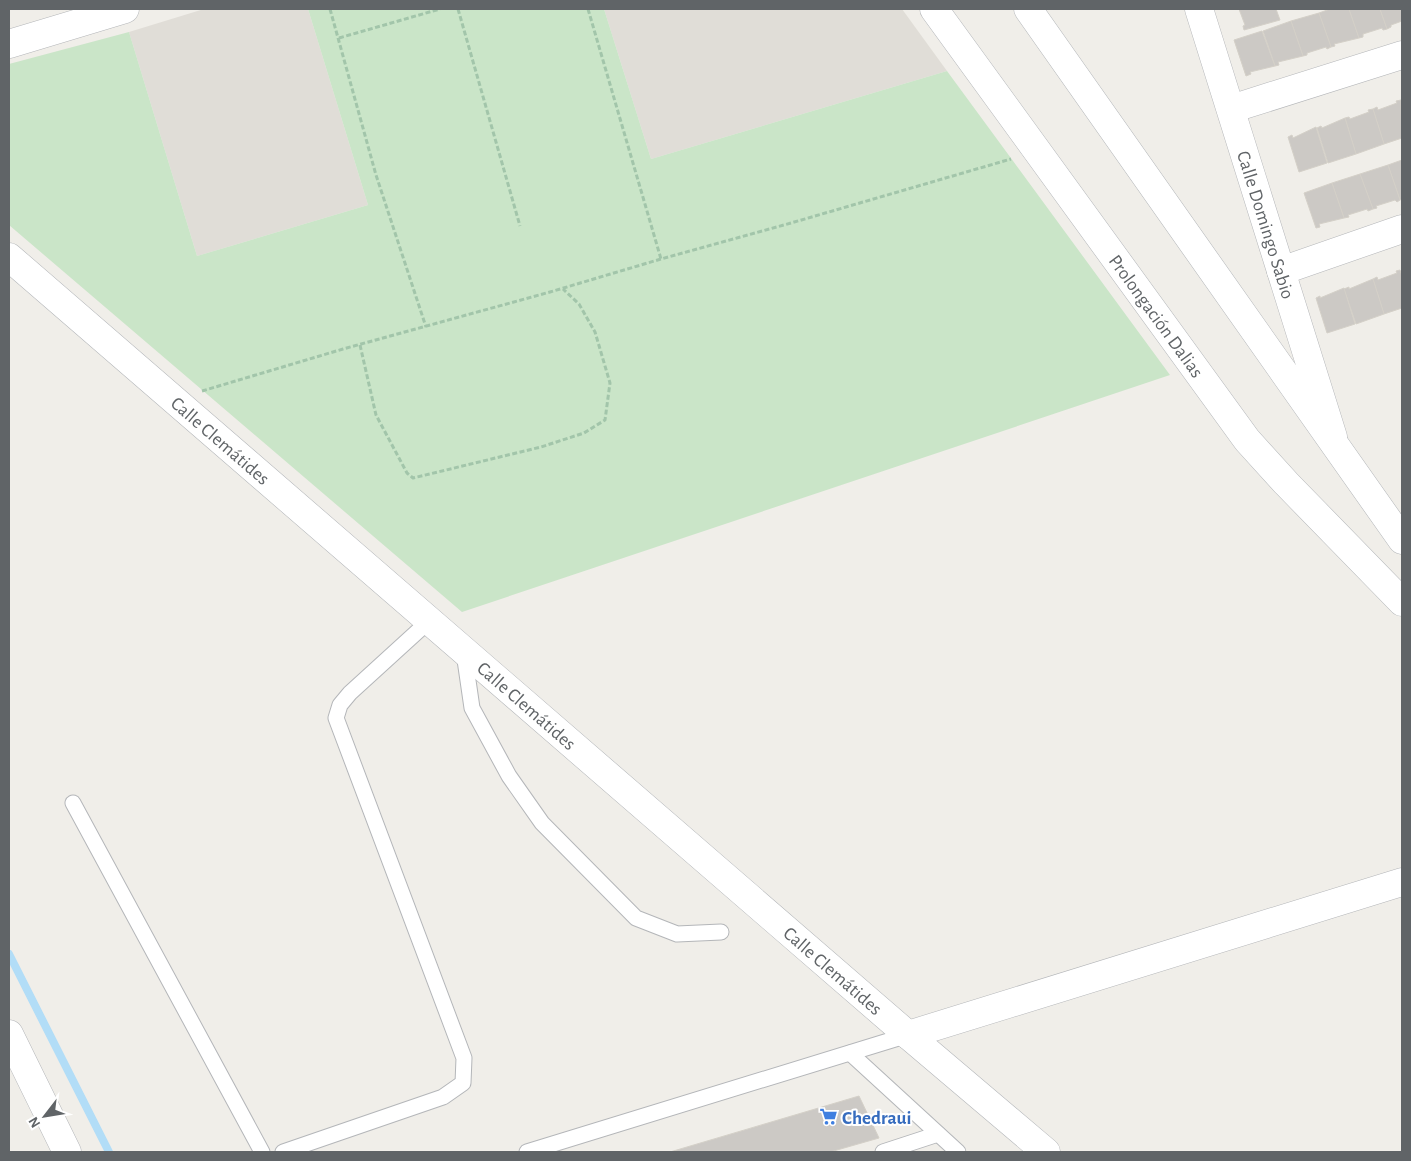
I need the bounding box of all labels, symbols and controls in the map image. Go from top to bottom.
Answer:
street label: Calle Domingo Sabio [1233,149,1297,301]
street label: Prolongación Dalias [1105,252,1206,381]
street label: Calle Clemátides [167,394,273,489]
street label: Calle Clemátides [473,659,579,754]
street label: Calle Clemátides [779,924,885,1019]
north arrow [20,1091,70,1141]
supermarket icon: Chedraui [818,1107,838,1127]
place label: Chedraui [842,1109,911,1128]
text: N [26,1114,43,1130]

